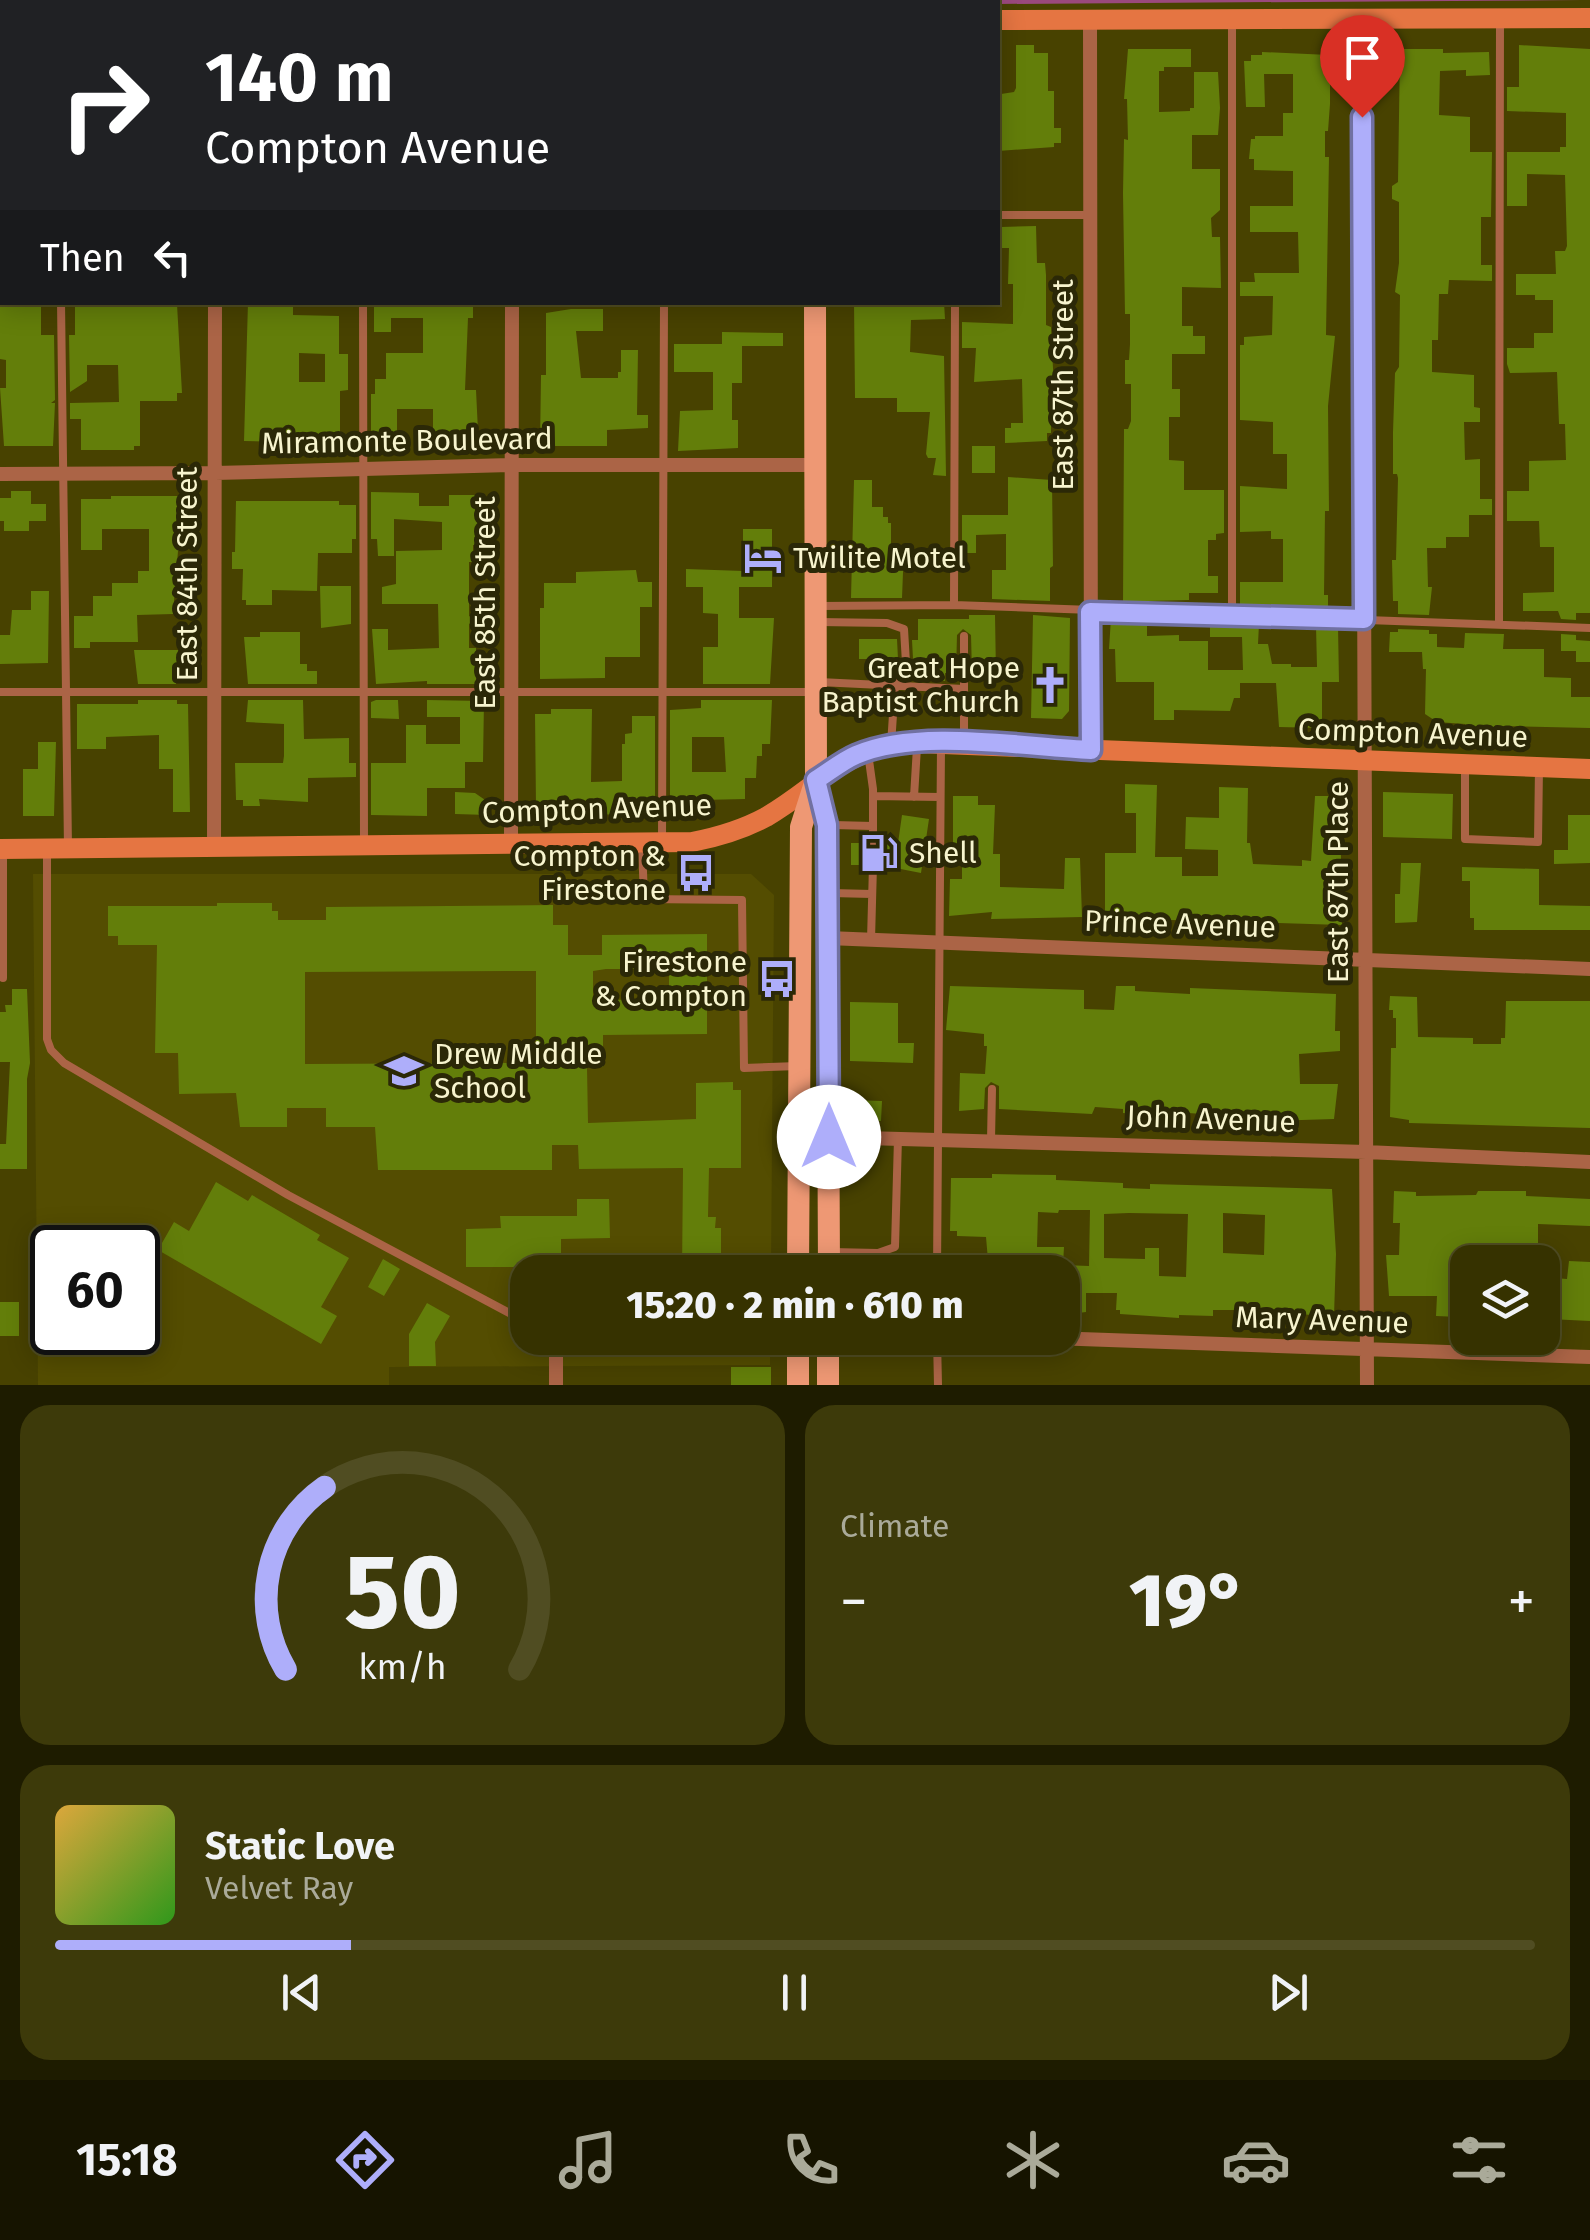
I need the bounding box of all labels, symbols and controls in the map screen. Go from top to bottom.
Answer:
pin [1320,15,1405,118]
icon: arrive [1335,30,1390,85]
text: 140 m [205,36,394,120]
icon: right [40,40,170,170]
text: Compton Avenue [205,121,550,175]
icon: left [145,230,200,285]
text: Then [40,235,125,281]
street label: East 87th Street [1045,279,1081,491]
street label: Miramonte Boulevard [261,420,553,462]
street label: East 84th Street [169,466,205,681]
street label: East 85th Street [467,496,503,710]
hotel icon: Twilite Motel [742,537,784,579]
place label: Twilite Motel [793,540,966,576]
place label: Great Hope Baptist Church [821,650,1020,720]
church icon: Great Hope Baptist Church [1029,664,1071,706]
street label: Compton Avenue [1297,711,1529,755]
street label: East 87th Place [1320,781,1356,983]
street label: Compton Avenue [481,787,713,831]
fuel station icon: Shell [858,832,900,874]
place label: Shell [909,835,977,871]
place label: Compton & Firestone [513,838,666,908]
bus stop icon: Compton & Firestone [675,852,717,894]
street label: Prince Avenue [1083,903,1277,945]
place label: Firestone & Compton [594,944,747,1014]
bus stop icon: Firestone & Compton [756,958,798,1000]
place label: Drew Middle School [434,1036,602,1106]
school or university icon: Drew Middle School [383,1050,425,1092]
position arrow [777,1085,881,1189]
street label: John Avenue [1126,1098,1296,1140]
speed limit sign: 60 [30,1225,160,1355]
map controls [1450,1245,1560,1355]
button: layers [1450,1245,1560,1355]
text: 15:20 · 2 min · 610 m [627,1282,964,1328]
street label: Mary Avenue [1235,1299,1409,1341]
text: Climate [840,1507,949,1545]
text: 50 [344,1530,461,1655]
text: 19° [1129,1556,1246,1646]
text: − [840,1569,868,1635]
text: + [1508,1569,1535,1635]
text: km/h [358,1646,447,1688]
text: Static Love [205,1823,395,1869]
text: Velvet Ray [205,1869,353,1907]
icon: previous [274,1965,329,2020]
icon: pause [767,1965,822,2020]
icon: next [1261,1965,1316,2020]
icon: directions [330,2125,400,2195]
icon: music [553,2125,623,2195]
icon: phone [776,2125,846,2195]
icon: climate [998,2125,1068,2195]
icon: car [1221,2125,1291,2195]
icon: filters [1444,2125,1514,2195]
text: 15:18 [76,2133,178,2187]

